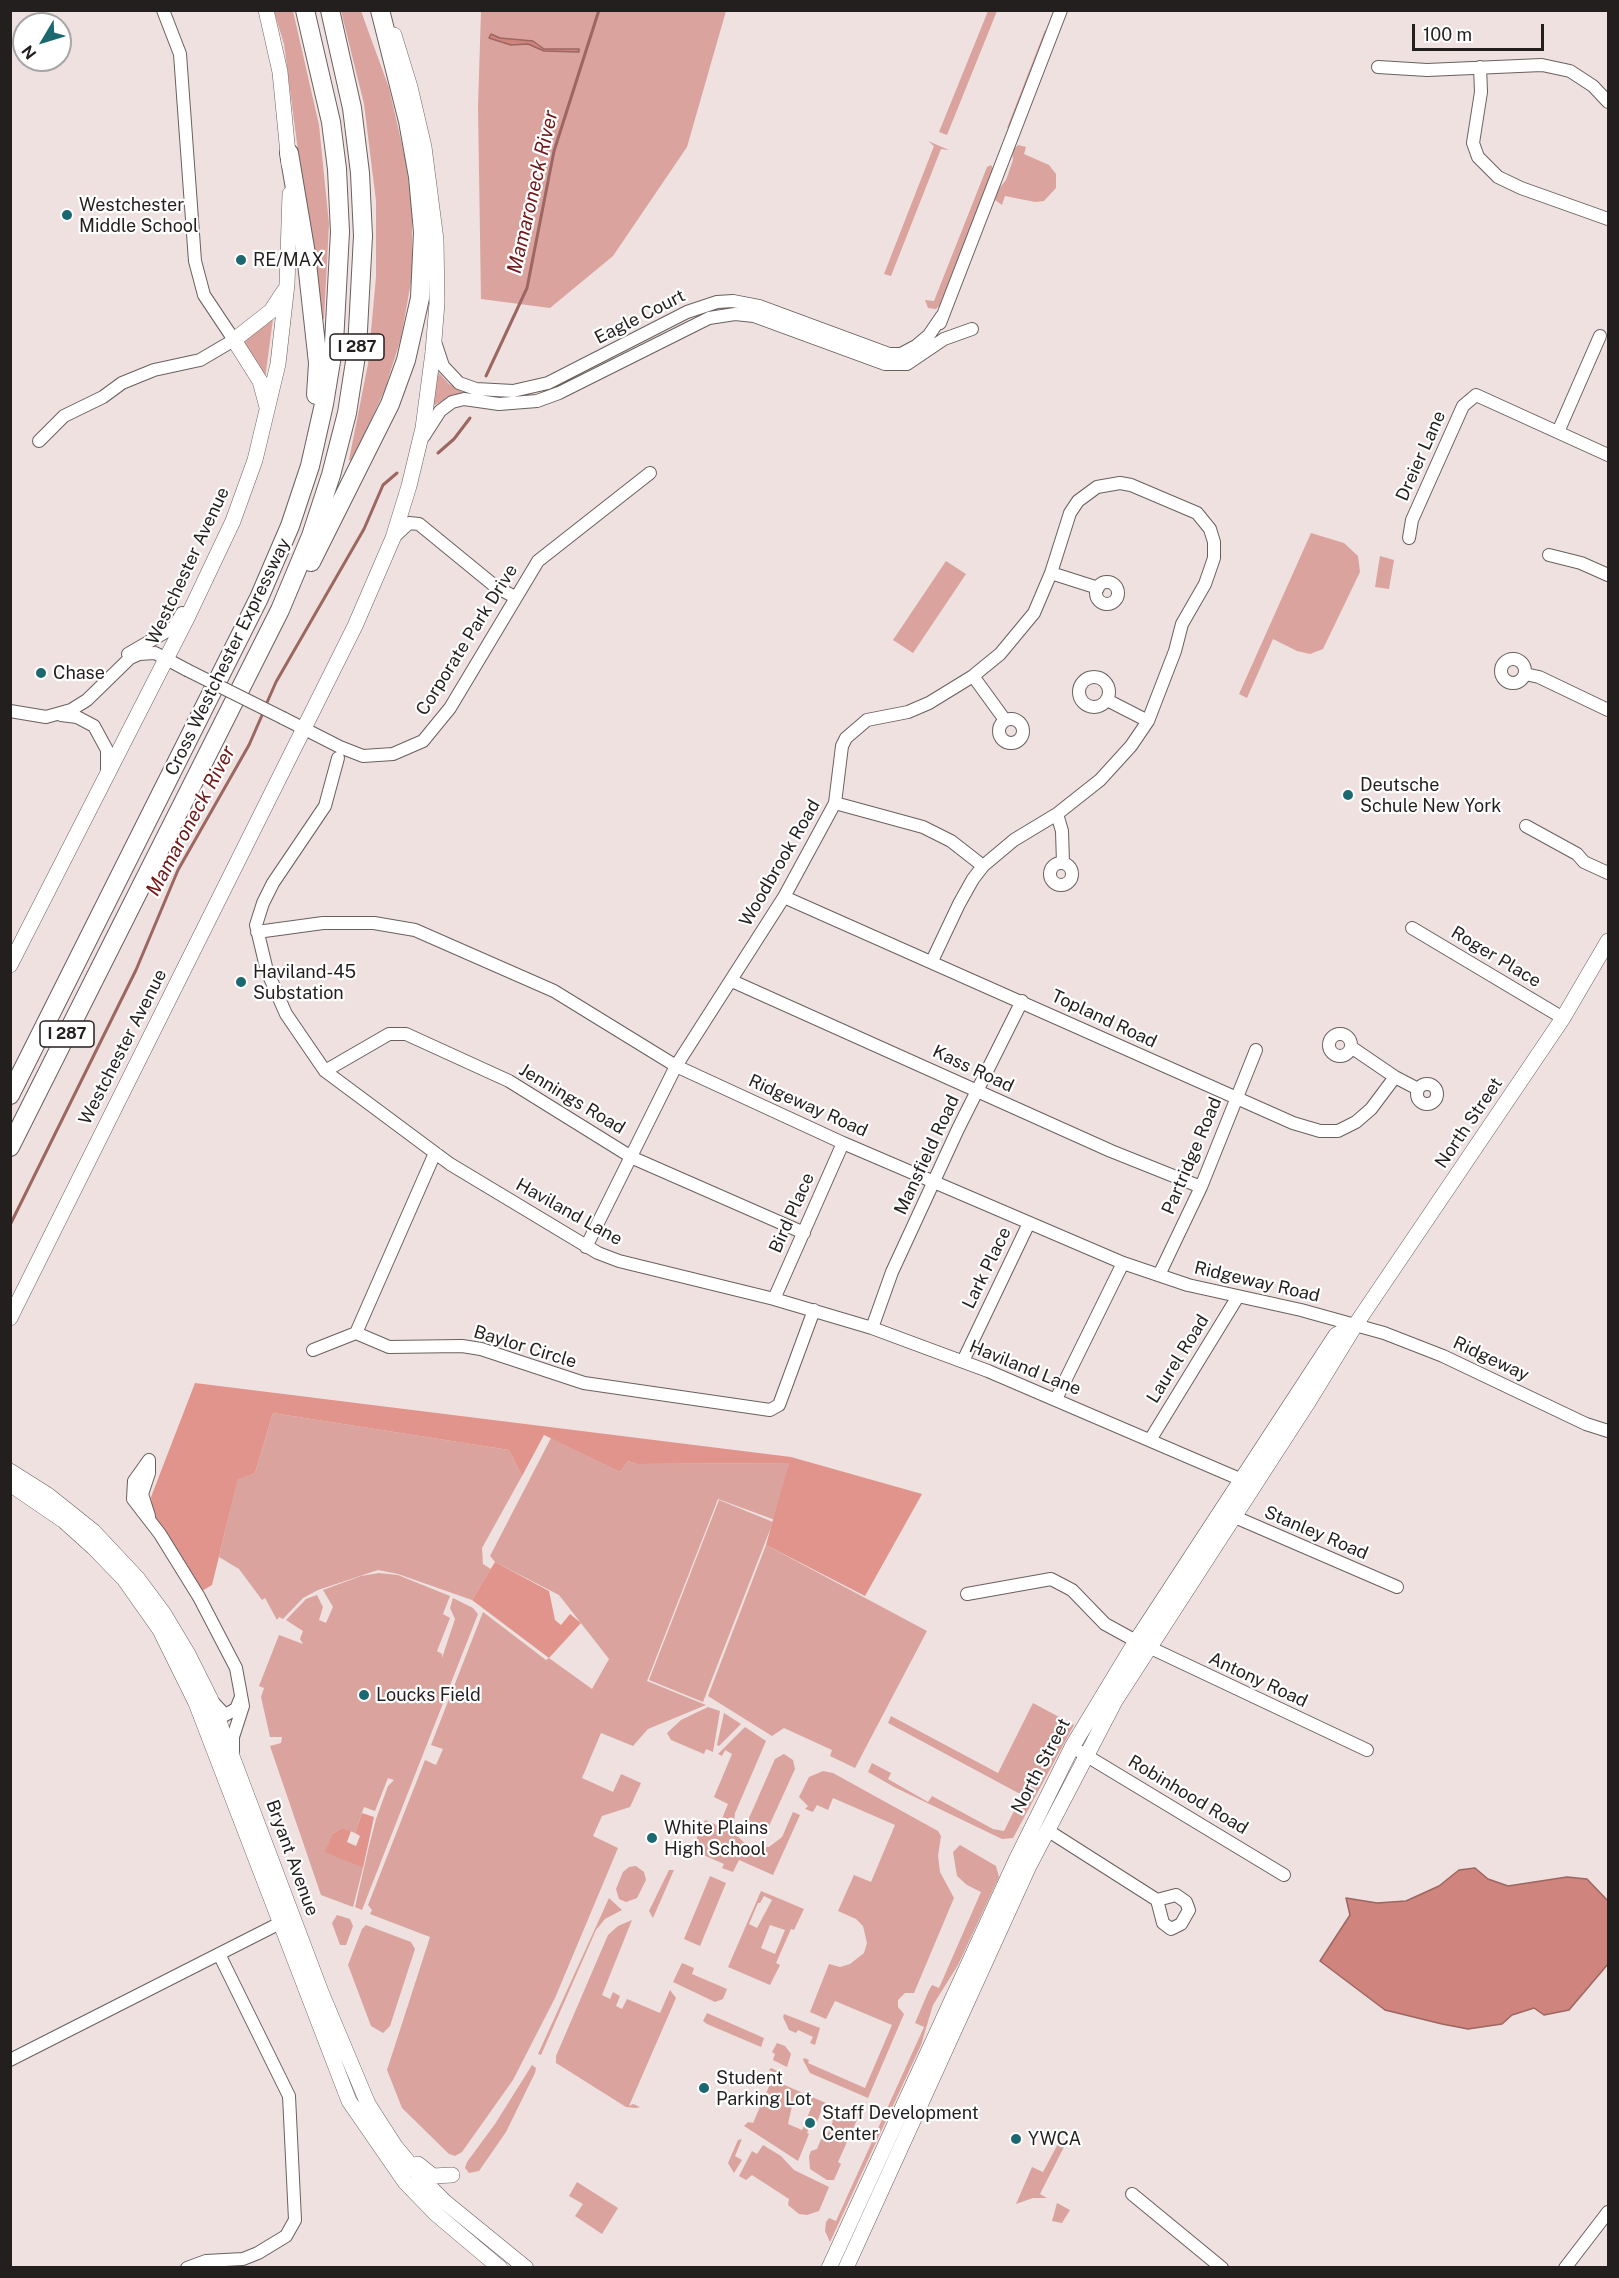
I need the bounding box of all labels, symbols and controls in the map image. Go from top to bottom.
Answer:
north arrow [12,12,72,72]
scale bar [1415,12,1547,50]
text: 100 m [1423,24,1472,45]
text: N [18,41,40,63]
water label: Mamaroneck River [503,108,563,276]
place label: Westchester Middle School [79,194,198,236]
marker: Westchester Middle School [60,208,74,222]
place label: RE/MAX [253,249,324,271]
marker: RE/MAX [234,253,248,267]
street label: Eagle Court [591,285,689,349]
road number: I 287 [330,334,384,360]
street label: Dreier Lane [1392,408,1450,504]
street label: Westchester Avenue [142,484,234,648]
street label: Cross Westchester Expressway [161,535,295,779]
street label: Corporate Park Drive [412,561,522,719]
place label: Chase [53,662,105,684]
marker: Chase [34,666,48,680]
water label: Mamaroneck River [141,742,241,900]
place label: Deutsche Schule New York [1360,774,1501,816]
marker: Deutsche Schule New York [1341,788,1355,802]
street label: Woodbrook Road [735,796,825,930]
street label: Roger Place [1447,922,1545,992]
place label: Haviland-45 Substation [253,961,356,1004]
street label: Westchester Avenue [74,966,172,1128]
marker: Haviland-45 Substation [234,975,248,989]
street label: Topland Road [1048,985,1160,1053]
road number: I 287 [40,1021,94,1047]
street label: Kass Road [929,1041,1017,1097]
street label: Jennings Road [515,1059,629,1139]
street label: Ridgeway Road [745,1070,871,1142]
street label: North Street [1431,1074,1507,1172]
street label: Mansfield Road [890,1092,964,1218]
street label: Partridge Road [1158,1094,1226,1218]
street label: Bird Place [765,1170,819,1256]
street label: Haviland Lane [512,1174,626,1250]
street label: Lark Place [958,1224,1016,1312]
street label: Ridgeway Road [1192,1257,1322,1307]
street label: Laurel Road [1142,1311,1214,1407]
street label: Baylor Circle [471,1321,579,1373]
street label: Ridgeway [1450,1332,1532,1386]
street label: Haviland Lane [966,1336,1084,1400]
street label: Stanley Road [1261,1501,1371,1565]
street label: Antony Road [1205,1648,1311,1712]
place label: Loucks Field [376,1684,481,1706]
marker: Loucks Field [357,1688,371,1702]
street label: North Street [1007,1715,1075,1817]
street label: Robinhood Road [1124,1751,1252,1839]
street label: Bryant Avenue [261,1797,323,1919]
place label: White Plains High School [664,1817,768,1860]
marker: White Plains High School [645,1831,659,1845]
place label: Student Parking Lot [716,2067,812,2110]
marker: Student Parking Lot [697,2081,711,2095]
place label: Staff Development Center [822,2102,979,2144]
marker: Staff Development Center [803,2116,817,2130]
place label: YWCA [1028,2128,1081,2150]
marker: YWCA [1009,2132,1023,2146]

